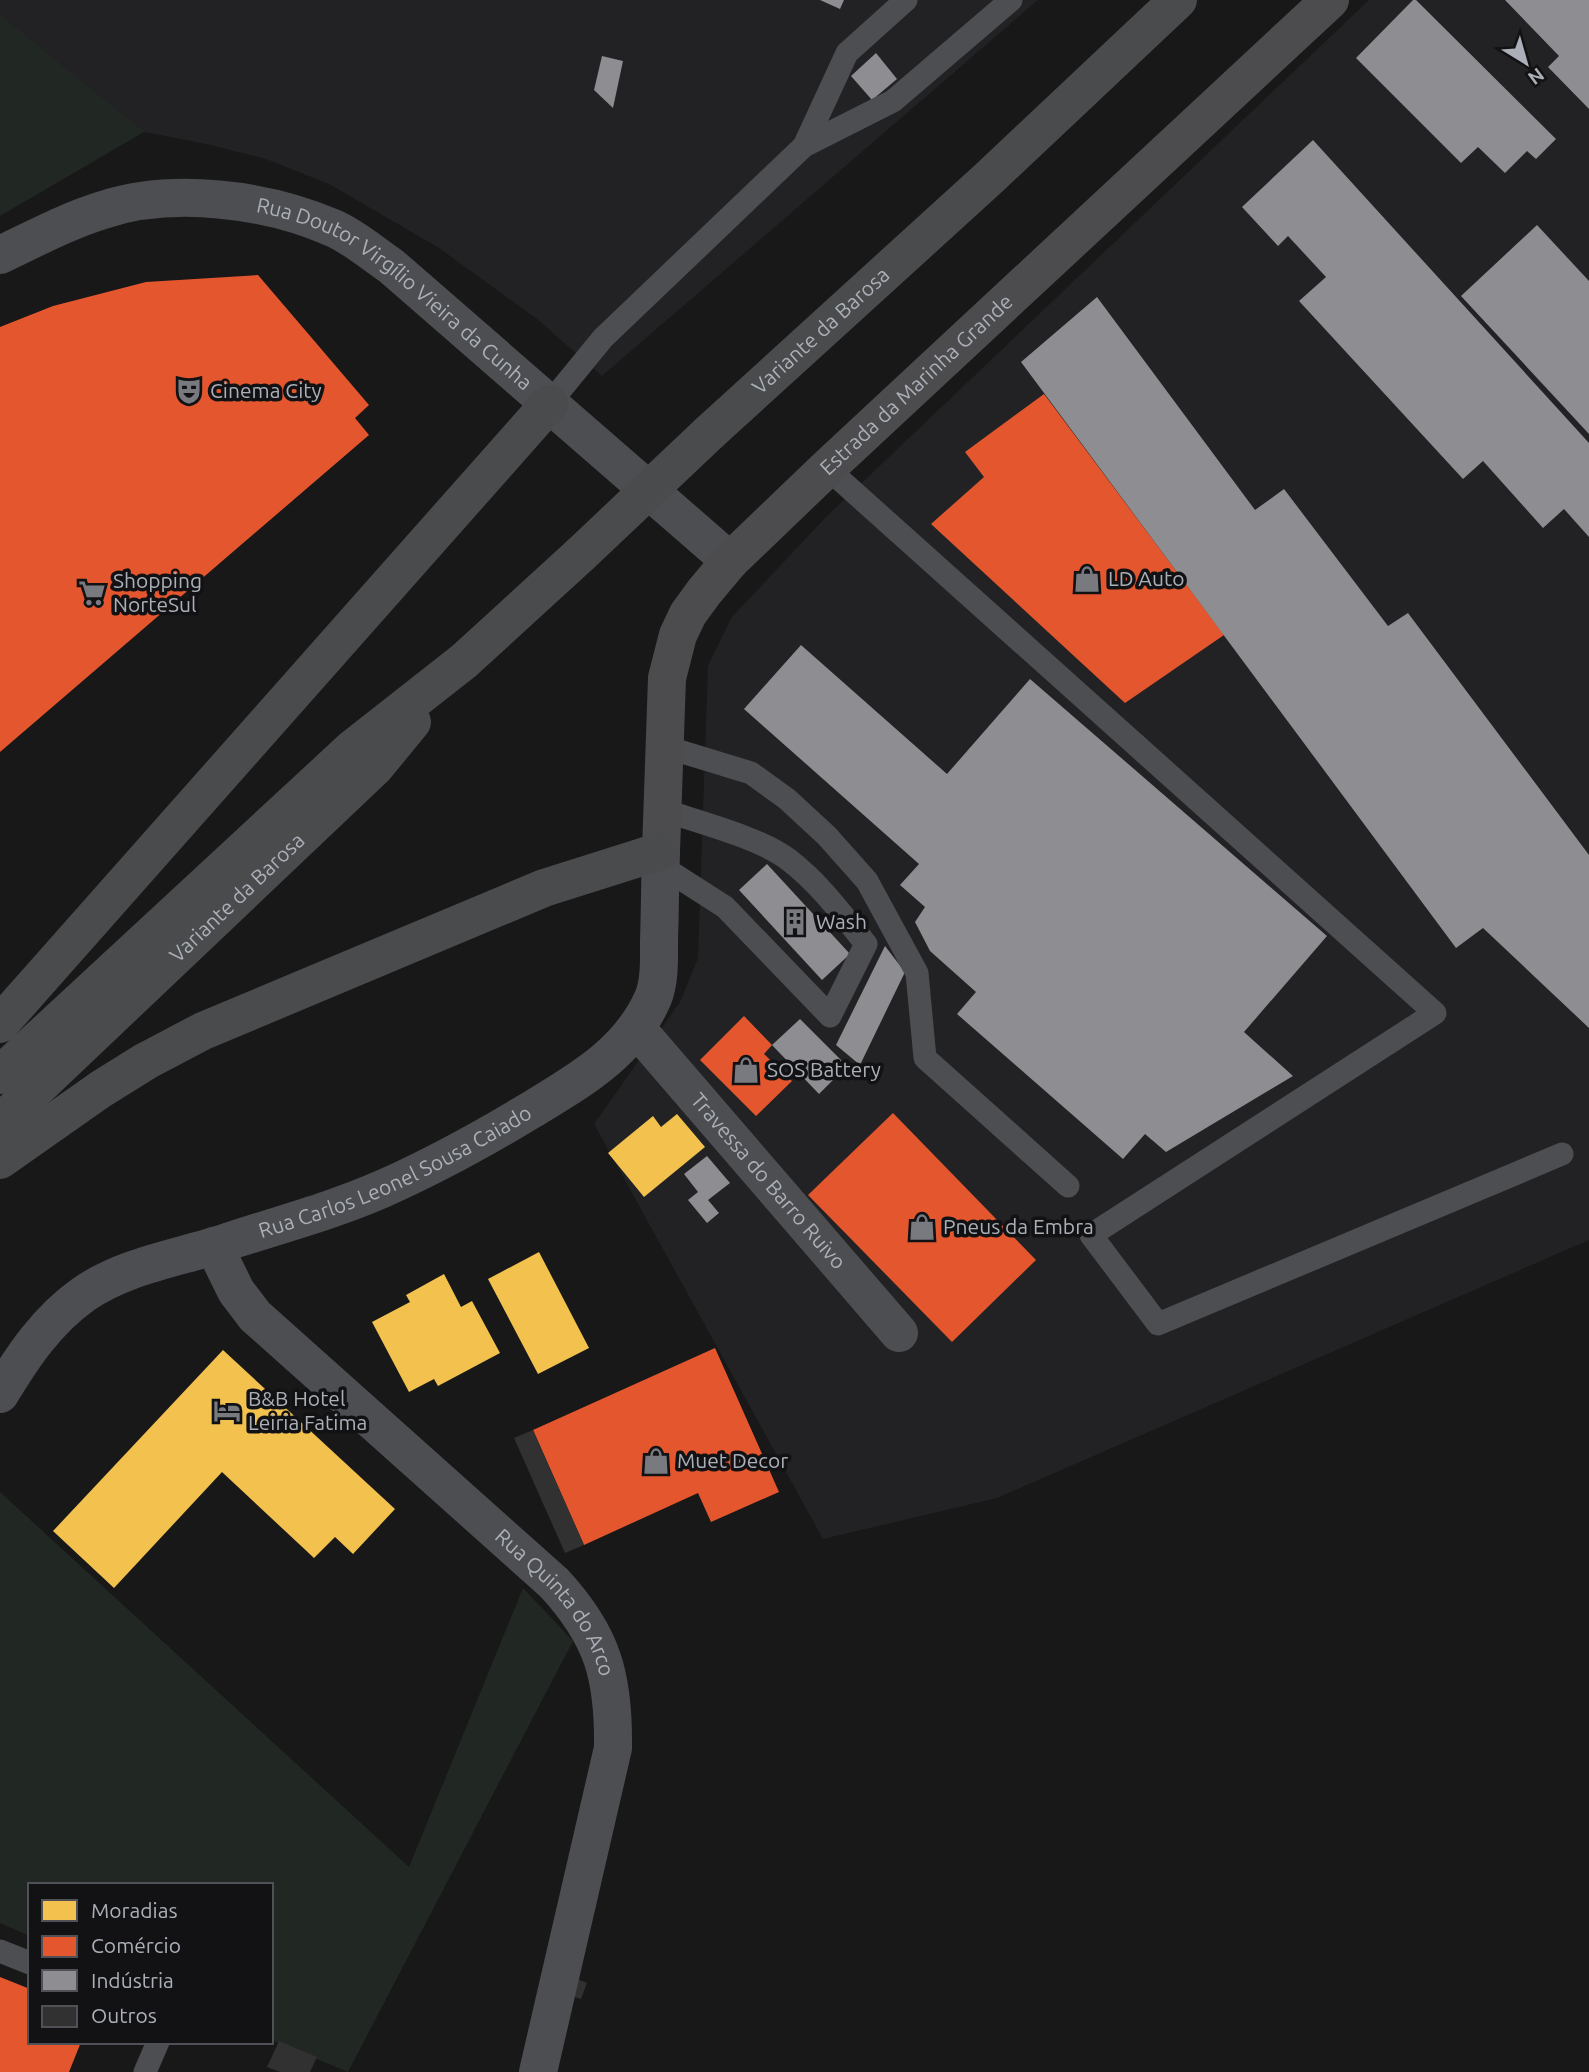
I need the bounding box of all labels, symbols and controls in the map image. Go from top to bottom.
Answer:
north arrow [1491,28,1561,98]
text: N [1524,64,1549,90]
street label: Rua Doutor Virgílio Vieira da Cunha [255,192,537,394]
street label: Variante da Barosa [747,262,894,399]
street label: Estrada da Marinha Grande [815,289,1017,479]
theatre icon: Cinema City [174,376,204,406]
place label: Cinema City [210,378,322,402]
shop icon: LD Auto [1072,564,1102,594]
place label: LD Auto [1108,566,1184,590]
place label: Shopping NorteSul [113,568,202,616]
supermarket icon: Shopping NorteSul [77,578,107,608]
street label: Variante da Barosa [164,828,309,967]
building icon: Wash [780,907,810,937]
place label: Wash [816,909,867,933]
shop icon: SOS Battery [731,1055,761,1085]
place label: SOS Battery [767,1057,881,1081]
street label: Travessa do Barro Ruivo [687,1088,851,1274]
street label: Rua Carlos Leonel Sousa Caiado [255,1100,535,1242]
shop icon: Pneus da Embra [907,1212,937,1242]
place label: Pneus da Embra [943,1214,1094,1238]
place label: B&B Hotel Leiria Fatima [248,1386,367,1434]
hotel icon: B&B Hotel Leiria Fatima [212,1396,242,1426]
shop icon: Muet Decor [641,1446,671,1476]
place label: Muet Decor [677,1448,788,1472]
street label: Rua Quinta do Arco [491,1523,620,1678]
legend [28,1883,273,2044]
text: Moradias [91,1898,178,1922]
text: Comércio [91,1933,181,1957]
text: Indústria [91,1968,174,1992]
text: Outros [91,2003,157,2027]

